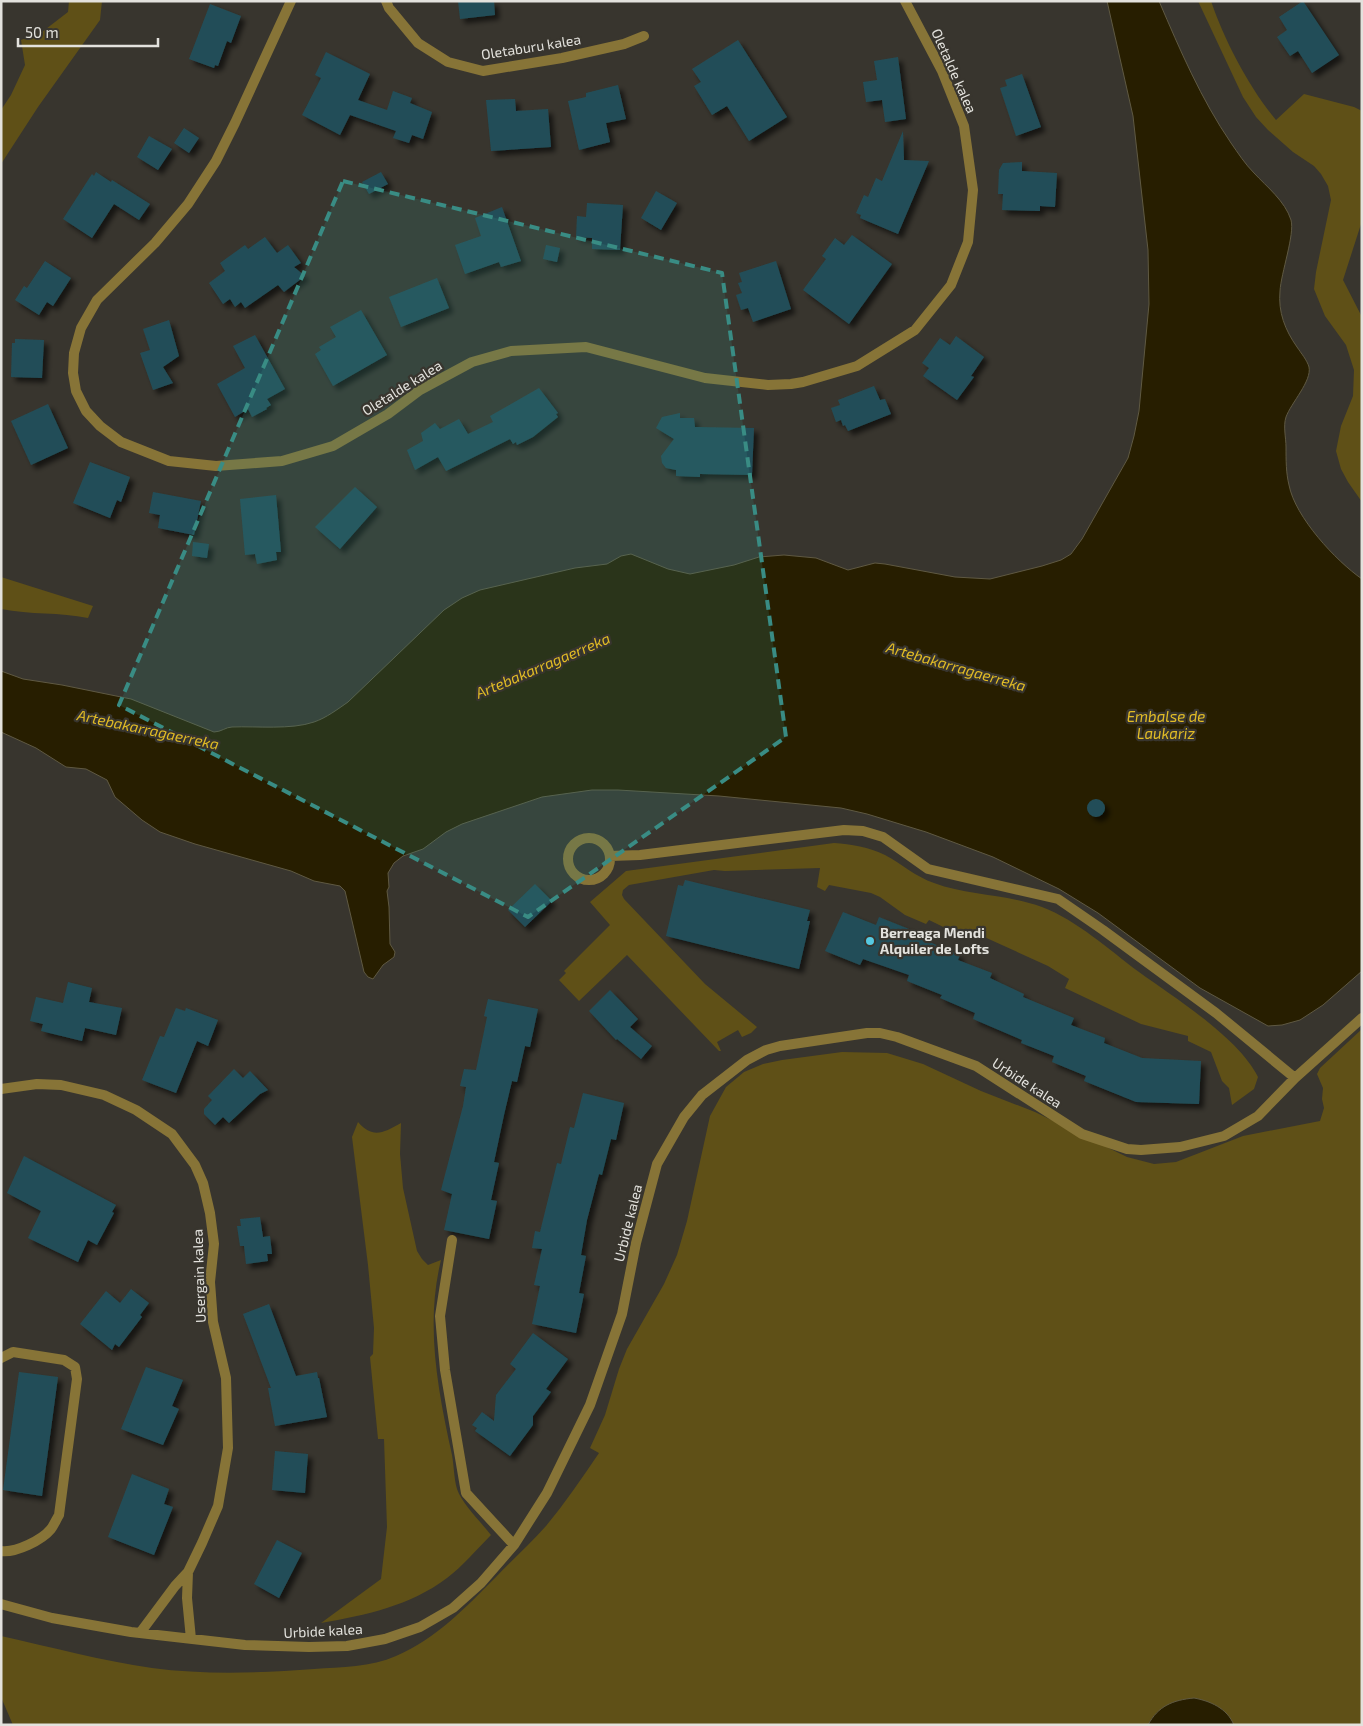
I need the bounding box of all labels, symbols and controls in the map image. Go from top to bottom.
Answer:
scale bar [18,15,158,47]
text: 50 m [25,23,59,41]
street label: Oletalde kalea [928,26,981,116]
street label: Oletaburu kalea [480,30,582,63]
street label: Oletalde kalea [359,356,445,419]
water label: Artebakarragaerreka [472,629,613,702]
water label: Artebakarragaerreka [883,637,1028,695]
water label: Artebakarragaerreka [75,705,221,753]
water label: Embalse de Laukariz [1127,707,1205,742]
place label: Berreaga Mendi Alquiler de Lofts [880,924,989,957]
marker: Berreaga Mendi Alquiler de Lofts [864,935,876,947]
street label: Urbide kalea [989,1054,1065,1111]
street label: Urbide kalea [610,1182,645,1263]
street label: Usergain kalea [188,1229,209,1323]
street label: Urbide kalea [283,1620,363,1641]

